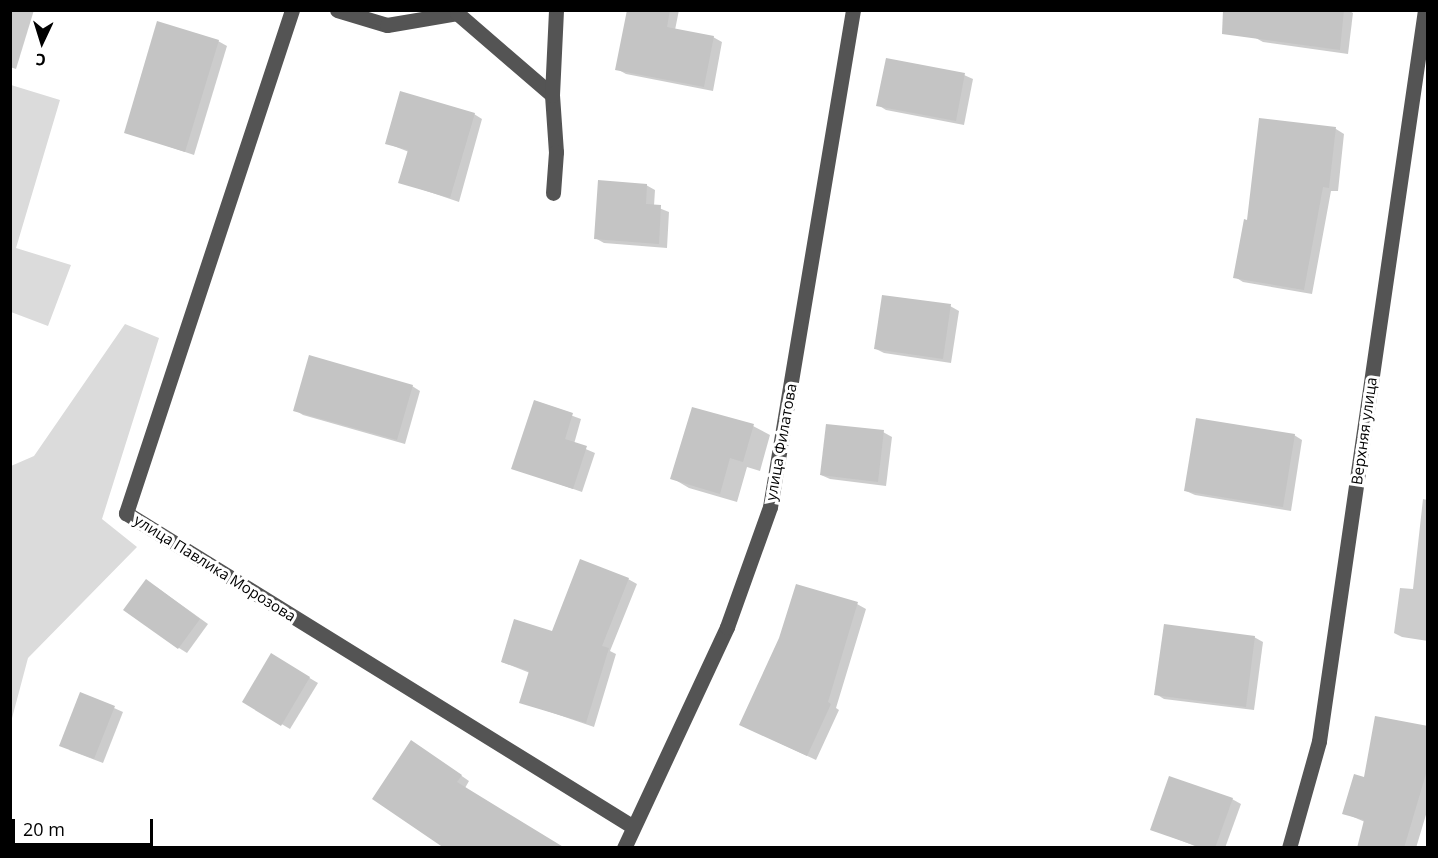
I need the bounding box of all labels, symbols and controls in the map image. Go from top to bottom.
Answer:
north arrow [12,12,72,72]
text: С [35,49,47,71]
street label: Верхняя улица [1348,376,1380,486]
street label: улица Филатова [762,382,800,502]
street label: улица Павлика Морозова [131,511,299,625]
scale bar [15,807,156,845]
text: 20 m [23,817,65,841]

